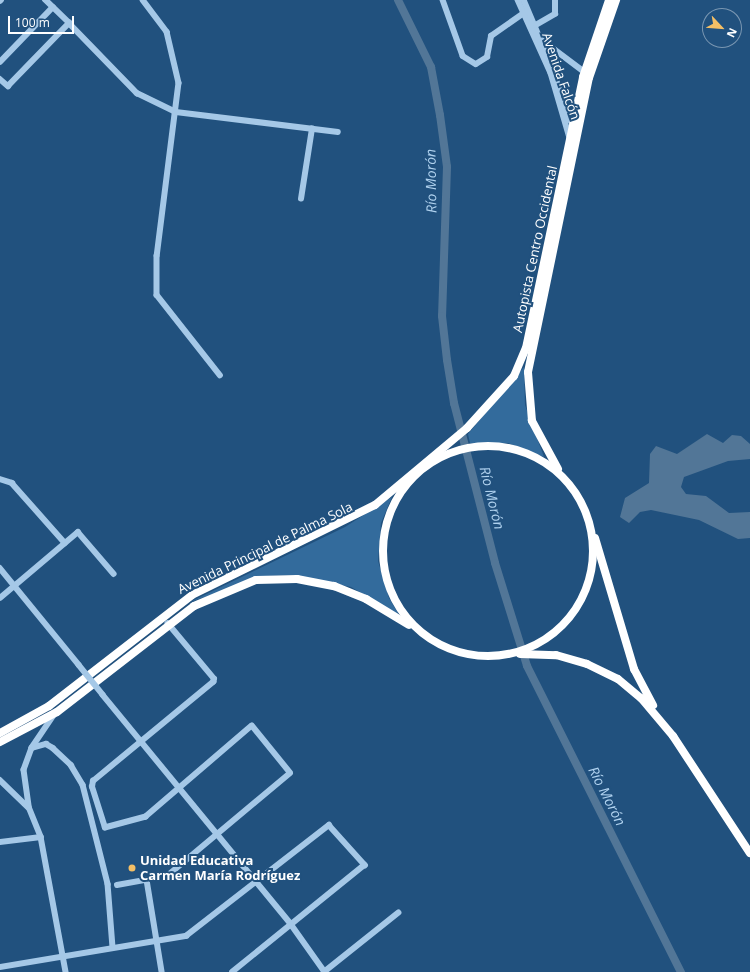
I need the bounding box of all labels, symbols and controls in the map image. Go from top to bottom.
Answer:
scale bar [10,8,76,34]
north arrow [702,8,742,48]
text: 100 m [15,14,50,31]
text: N [724,26,741,40]
street label: Avenida Falcón [539,30,583,122]
water label: Río Morón [422,149,440,213]
street label: Autopista Centro Occidental [510,164,560,334]
water label: Río Morón [476,465,508,531]
street label: Avenida Principal de Palma Sola [175,499,355,597]
water label: Río Morón [585,764,629,828]
place label: Unidad Educativa Carmen María Rodríguez [140,853,300,884]
marker: Unidad Educativa Carmen María Rodríguez [127,863,137,873]

